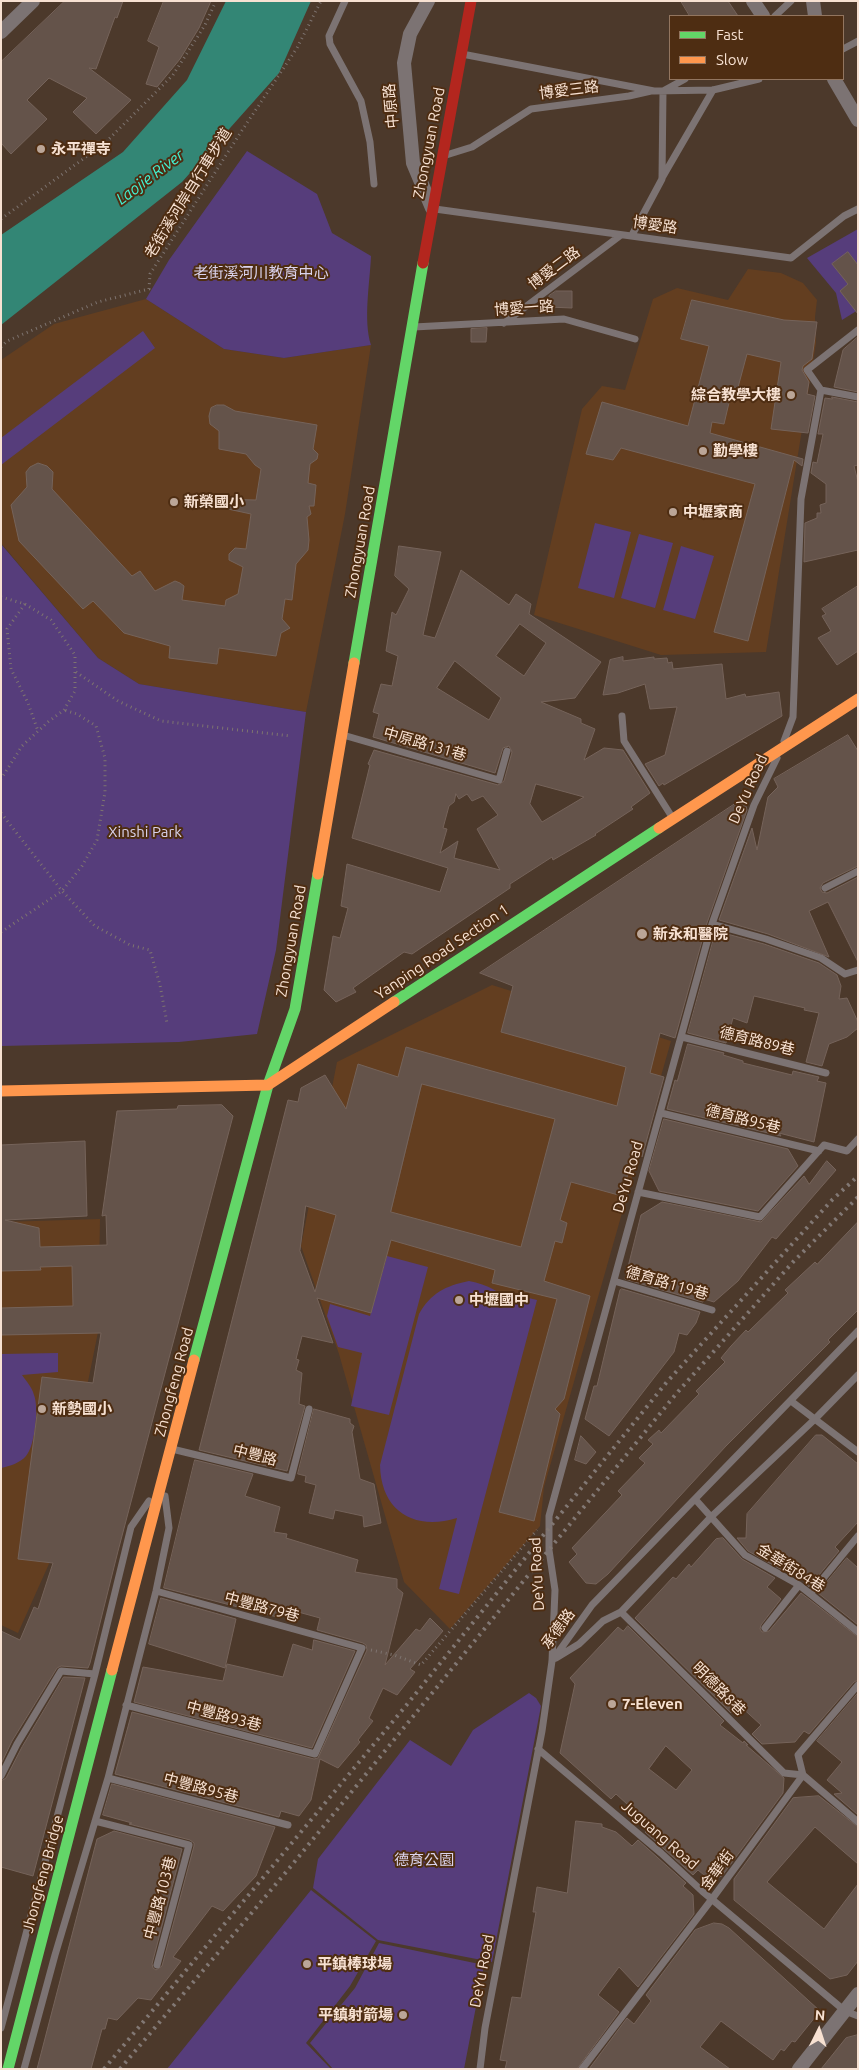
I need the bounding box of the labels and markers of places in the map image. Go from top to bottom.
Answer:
place label: 永平禪寺 [51,140,111,158]
marker: 永平禪寺 [35,143,47,155]
place label: 綜合教學大樓 [691,386,781,404]
marker: 綜合教學大樓 [785,389,797,401]
place label: 勤學樓 [713,442,758,460]
marker: 勤學樓 [697,445,709,457]
place label: 新榮國小 [184,493,244,511]
marker: 新榮國小 [168,496,180,508]
place label: 中壢家商 [683,503,743,521]
marker: 中壢家商 [667,506,679,518]
place label: 新永和醫院 [653,925,728,943]
marker: 新永和醫院 [635,927,649,941]
place label: 中壢國中 [469,1291,529,1309]
marker: 中壢國中 [453,1294,465,1306]
place label: 新勢國小 [52,1400,112,1418]
marker: 新勢國小 [36,1403,48,1415]
place label: 7-Eleven [622,1695,683,1713]
marker: 7-Eleven [606,1698,618,1710]
place label: 平鎮棒球場 [317,1955,392,1973]
marker: 平鎮棒球場 [301,1958,313,1970]
place label: 平鎮射箭場 [318,2006,393,2024]
marker: 平鎮射箭場 [397,2009,409,2021]

